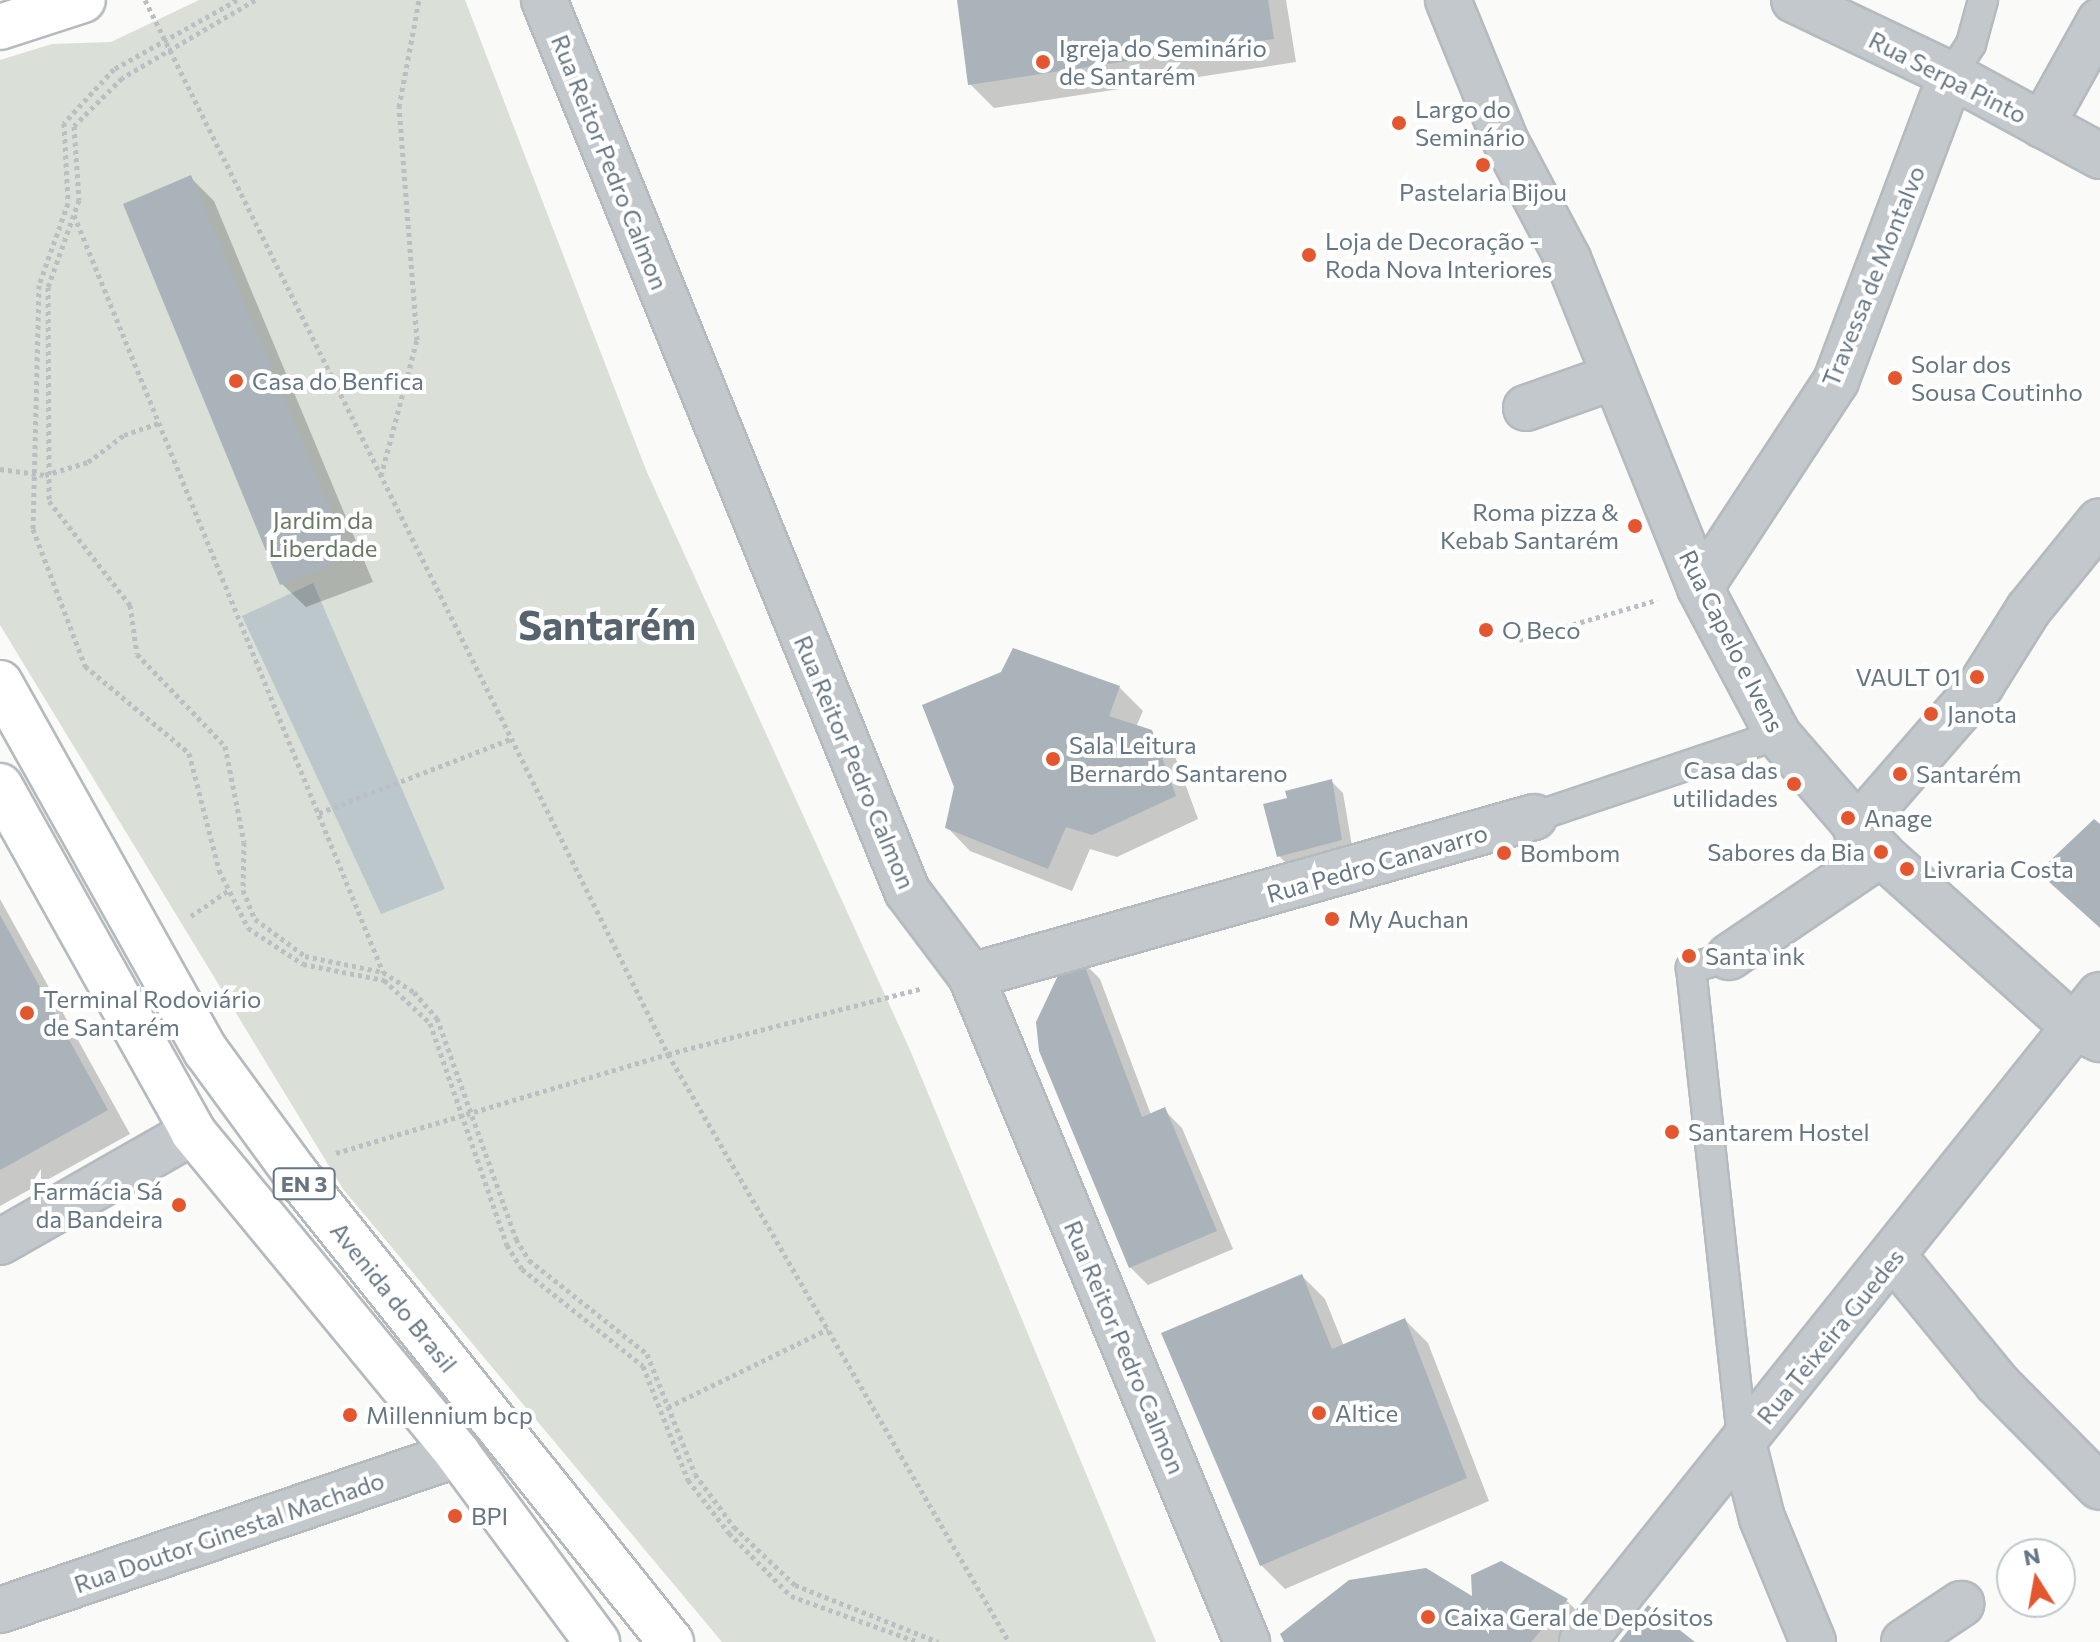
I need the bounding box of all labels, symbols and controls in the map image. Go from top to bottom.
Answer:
street label: Rua Serpa Pinto [1864,25,2032,129]
street label: Rua Reitor Pedro Calmon [546,30,674,294]
place label: Igreja do Seminário de Santarém [1059,34,1267,90]
marker: Igreja do Seminário de Santarém [1034,53,1052,71]
place label: Largo do Seminário [1415,95,1525,151]
marker: Largo do Seminário [1390,114,1408,132]
marker: Pastelaria Bijou [1474,156,1492,174]
street label: Travessa de Montalvo [1816,162,1930,390]
place label: Pastelaria Bijou [1399,178,1567,206]
place label: Loja de Decoração - Roda Nova Interiores [1325,227,1553,283]
marker: Loja de Decoração - Roda Nova Interiores [1300,246,1318,264]
place label: Solar dos Sousa Coutinho [1911,350,2083,406]
place label: Casa do Benfica [252,367,424,395]
marker: Solar dos Sousa Coutinho [1886,369,1904,387]
marker: Casa do Benfica [227,372,245,390]
place label: Roma pizza & Kebab Santarém [1440,498,1619,554]
park label: Jardim da Liberdade [269,506,377,562]
marker: Roma pizza & Kebab Santarém [1626,517,1644,535]
street label: Rua Capelo e Ivens [1674,545,1790,737]
district label: Santarém [518,600,696,648]
place label: O Beco [1502,616,1581,644]
marker: O Beco [1477,621,1495,639]
street label: Rua Reitor Pedro Calmon [789,631,921,893]
place label: VAULT 01 [1856,663,1961,691]
marker: VAULT 01 [1968,668,1986,686]
place label: Janota [1947,700,2017,728]
marker: Janota [1922,705,1940,723]
place label: Sala Leitura Bernardo Santareno [1069,731,1288,787]
marker: Sala Leitura Bernardo Santareno [1044,750,1062,768]
place label: Casa das utilidades [1672,756,1778,812]
place label: Santarém [1916,760,2022,788]
marker: Santarém [1891,765,1909,783]
marker: Casa das utilidades [1785,775,1803,793]
place label: Anage [1864,804,1932,832]
marker: Anage [1839,809,1857,827]
street label: Rua Pedro Canavarro [1263,818,1491,908]
place label: Sabores da Bia [1707,838,1865,866]
place label: Bombom [1520,839,1620,867]
marker: Sabores da Bia [1872,843,1890,861]
marker: Bombom [1495,844,1513,862]
place label: Livraria Costa [1923,855,2074,883]
marker: Livraria Costa [1898,860,1916,878]
place label: My Auchan [1348,905,1469,933]
marker: My Auchan [1323,910,1341,928]
place label: Santa ink [1705,942,1805,970]
marker: Santa ink [1680,947,1698,965]
place label: Terminal Rodoviário de Santarém [43,985,261,1041]
marker: Terminal Rodoviário de Santarém [18,1004,36,1022]
place label: Santarem Hostel [1688,1118,1870,1146]
marker: Santarem Hostel [1663,1123,1681,1141]
road number: EN 3 [272,1166,336,1202]
place label: Farmácia Sá da Bandeira [32,1177,163,1233]
marker: Farmácia Sá da Bandeira [170,1196,188,1214]
street label: Avenida do Brasil [325,1216,463,1378]
street label: Rua Reitor Pedro Calmon [1059,1216,1191,1478]
street label: Rua Teixeira Guedes [1750,1242,1910,1430]
place label: Altice [1335,1399,1398,1427]
place label: Millennium bcp [366,1401,533,1429]
marker: Altice [1310,1404,1328,1422]
marker: Millennium bcp [341,1406,359,1424]
street label: Rua Doutor Ginestal Machado [70,1465,388,1599]
place label: BPI [471,1502,508,1530]
marker: BPI [446,1507,464,1525]
north arrow [1996,1538,2076,1618]
text: N [2021,1541,2042,1571]
place label: Caixa Geral de Depósitos [1444,1603,1713,1631]
marker: Caixa Geral de Depósitos [1419,1608,1437,1626]

